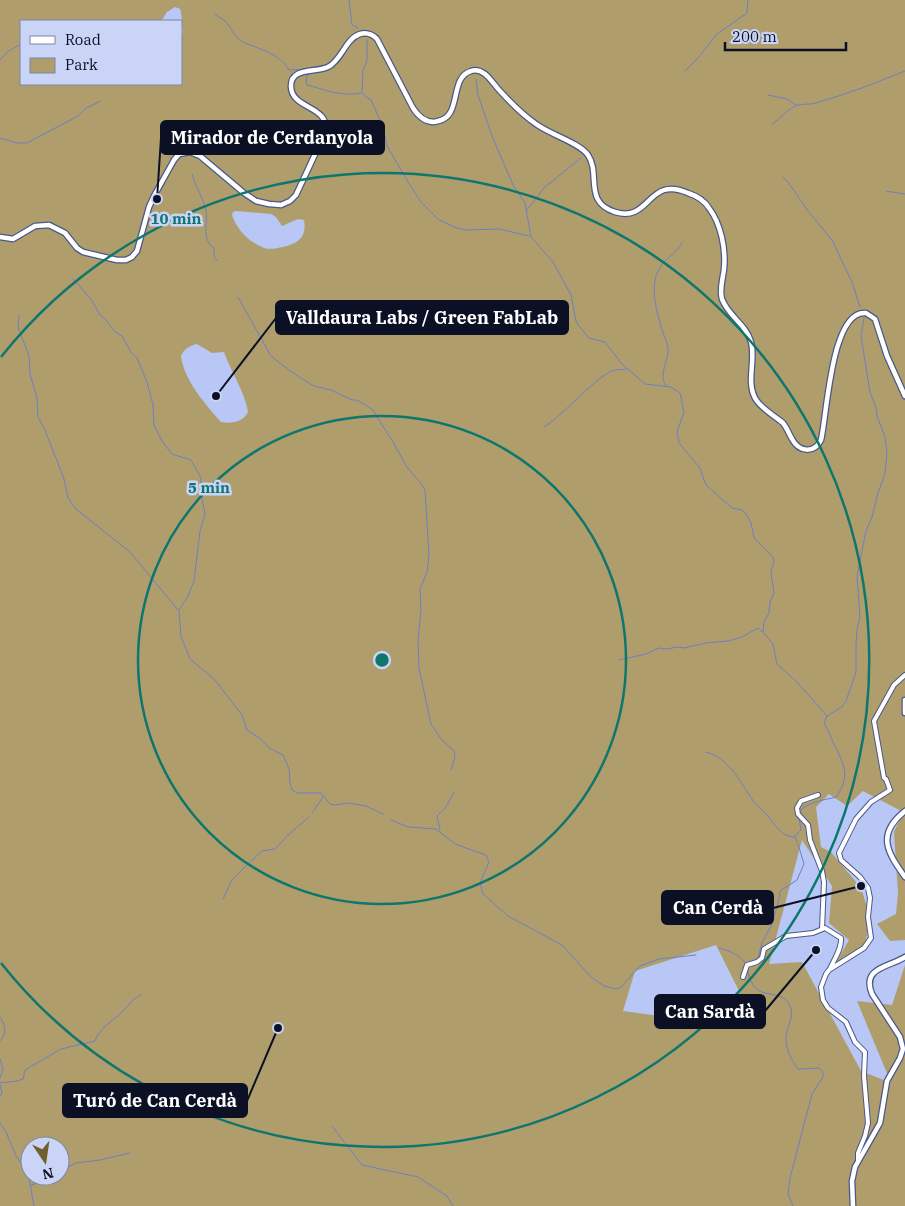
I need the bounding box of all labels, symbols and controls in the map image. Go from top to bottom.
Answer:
legend [20,20,182,85]
scale bar [725,20,846,52]
text: 200 m [732,27,777,46]
text: Road [65,30,101,49]
text: Park [65,55,98,74]
callout: Mirador de Cerdanyola [161,121,384,154]
text: Mirador de Cerdanyola [171,126,373,149]
text: 10 min [150,209,202,228]
callout: Valldaura Labs / Green FabLab [276,301,568,334]
text: Valldaura Labs / Green FabLab [286,306,558,329]
text: 5 min [188,478,230,497]
centre of rings [373,651,391,669]
callout: Can Cerdà [662,891,773,924]
text: Can Cerdà [673,896,763,919]
callout: Can Sardà [655,995,765,1028]
text: Can Sardà [665,1000,755,1023]
callout: Turó de Can Cerdà [63,1084,247,1117]
text: Turó de Can Cerdà [73,1089,237,1112]
north arrow [20,1136,70,1186]
text: N [41,1164,55,1184]

